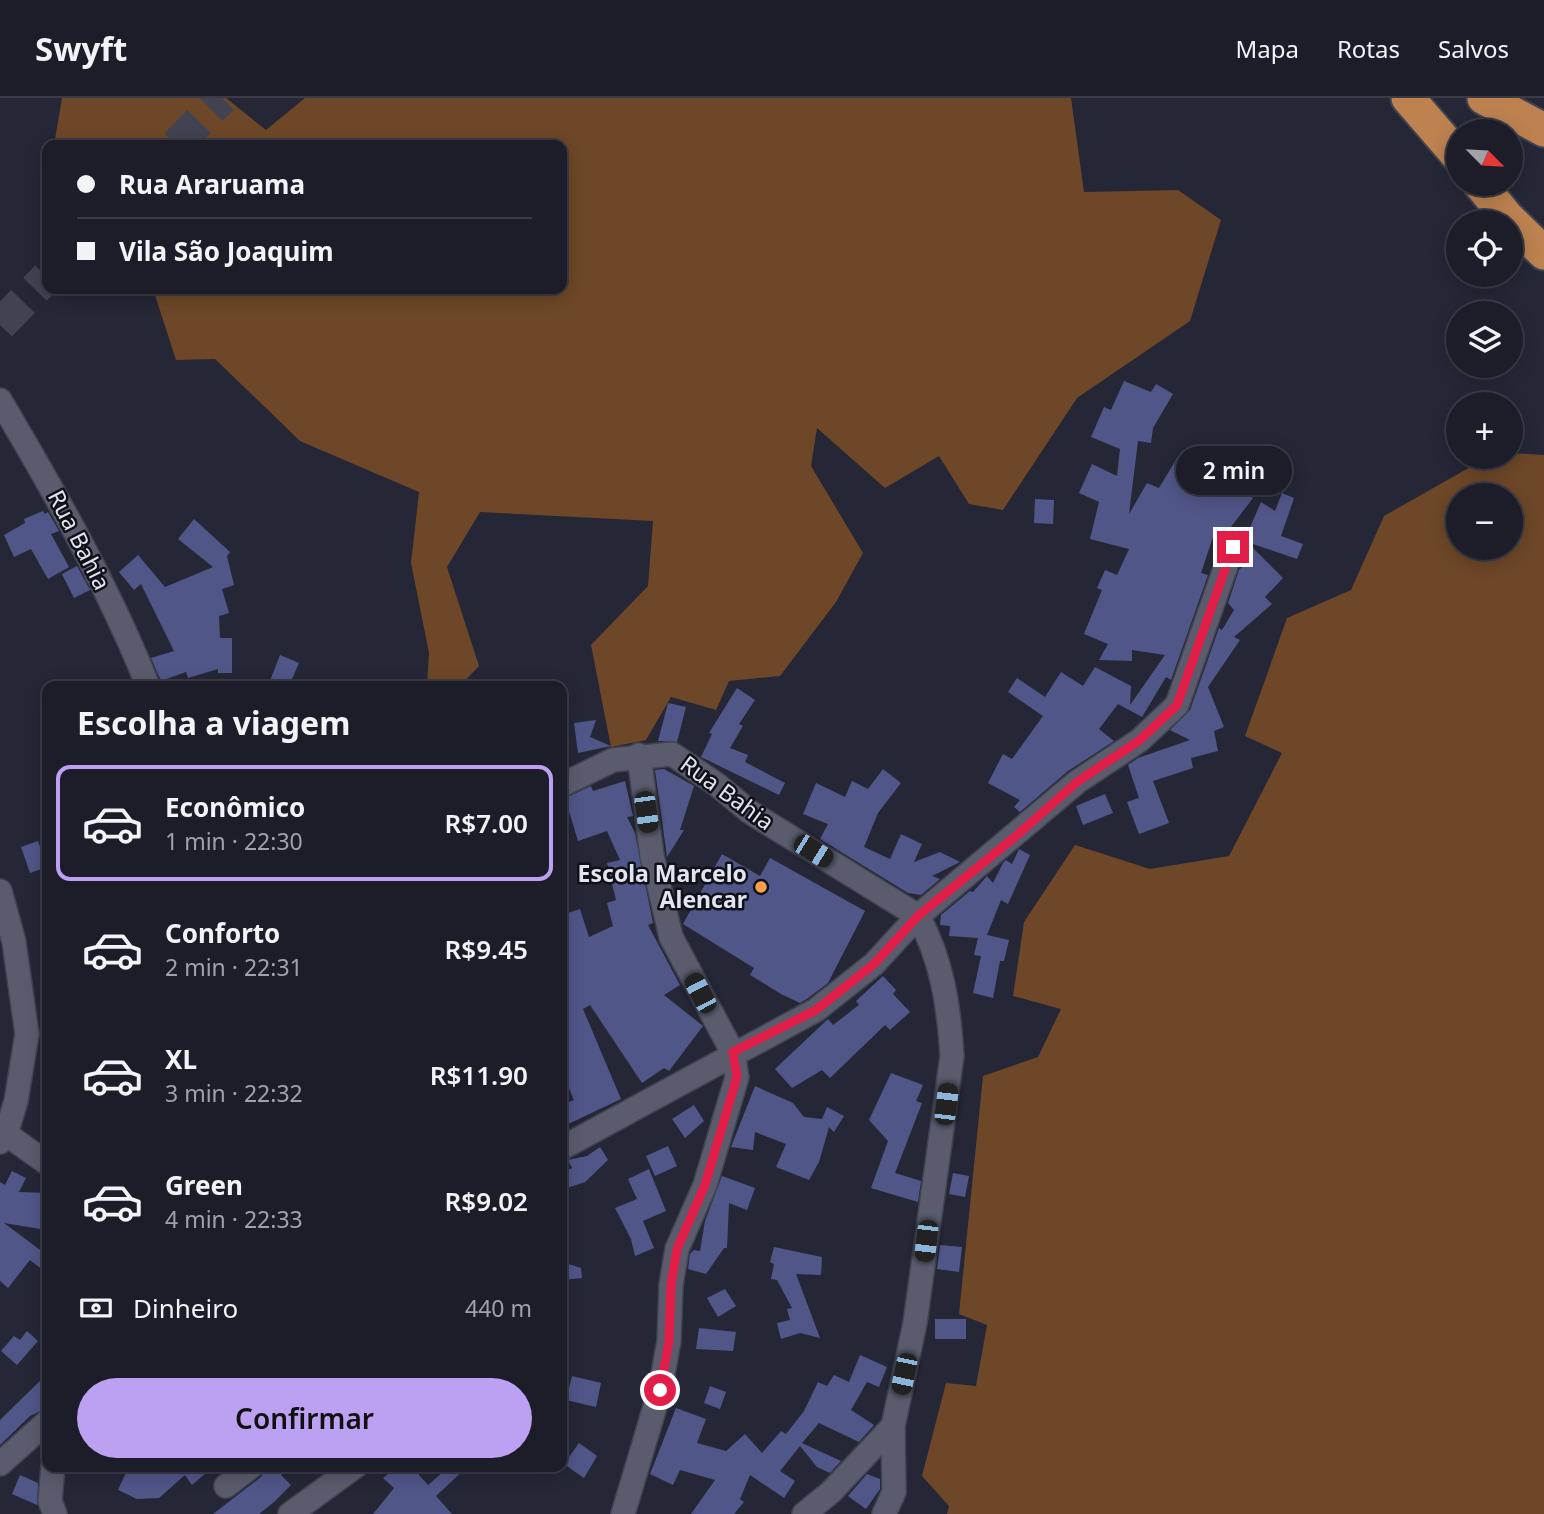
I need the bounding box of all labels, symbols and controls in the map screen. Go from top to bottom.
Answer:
text: Swyft [35,26,127,71]
text: Mapa [1235,32,1299,65]
text: Rotas [1337,32,1400,65]
text: Salvos [1438,32,1509,65]
north arrow [1446,119,1522,196]
map controls [1446,119,1523,560]
text: Rua Araruama [119,166,305,202]
button: locate [1446,210,1523,287]
text: Vila São Joaquim [119,233,334,269]
button: layers [1446,301,1523,378]
button: + [1446,392,1523,469]
callout: 2 min [1175,446,1291,494]
text: 2 min [1203,454,1265,486]
button: − [1446,483,1523,560]
street label: Rua Bahia [41,484,119,595]
route end [1217,531,1249,563]
text: Escolha a viagem [77,701,350,744]
street label: Rua Bahia [674,747,781,837]
text: Econômico [165,789,305,825]
car [633,790,660,834]
icon: car [81,792,144,855]
text: R$7.00 [445,805,528,841]
text: 1 min · 22:30 [165,825,303,857]
car [790,831,837,871]
place label: Escola Marcelo Alencar [578,857,747,915]
marker: Escola Marcelo Alencar [753,879,769,895]
text: Conforto [165,915,280,951]
icon: car [81,918,144,981]
text: R$9.45 [445,931,528,967]
text: 2 min · 22:31 [165,951,303,983]
car [681,970,720,1016]
text: XL [165,1041,197,1077]
icon: car [81,1044,144,1107]
text: R$11.90 [430,1057,528,1093]
text: 3 min · 22:32 [165,1077,303,1109]
car [934,1082,959,1126]
text: Green [165,1167,243,1203]
icon: car [81,1170,144,1233]
text: R$9.02 [445,1183,528,1219]
text: 4 min · 22:33 [165,1203,303,1235]
car [914,1219,939,1263]
icon: cash [77,1289,115,1327]
text: Dinheiro [133,1290,238,1326]
text: 440 m [465,1292,532,1324]
car [890,1351,919,1397]
route start [644,1374,676,1406]
button: Confirmar [77,1378,532,1458]

